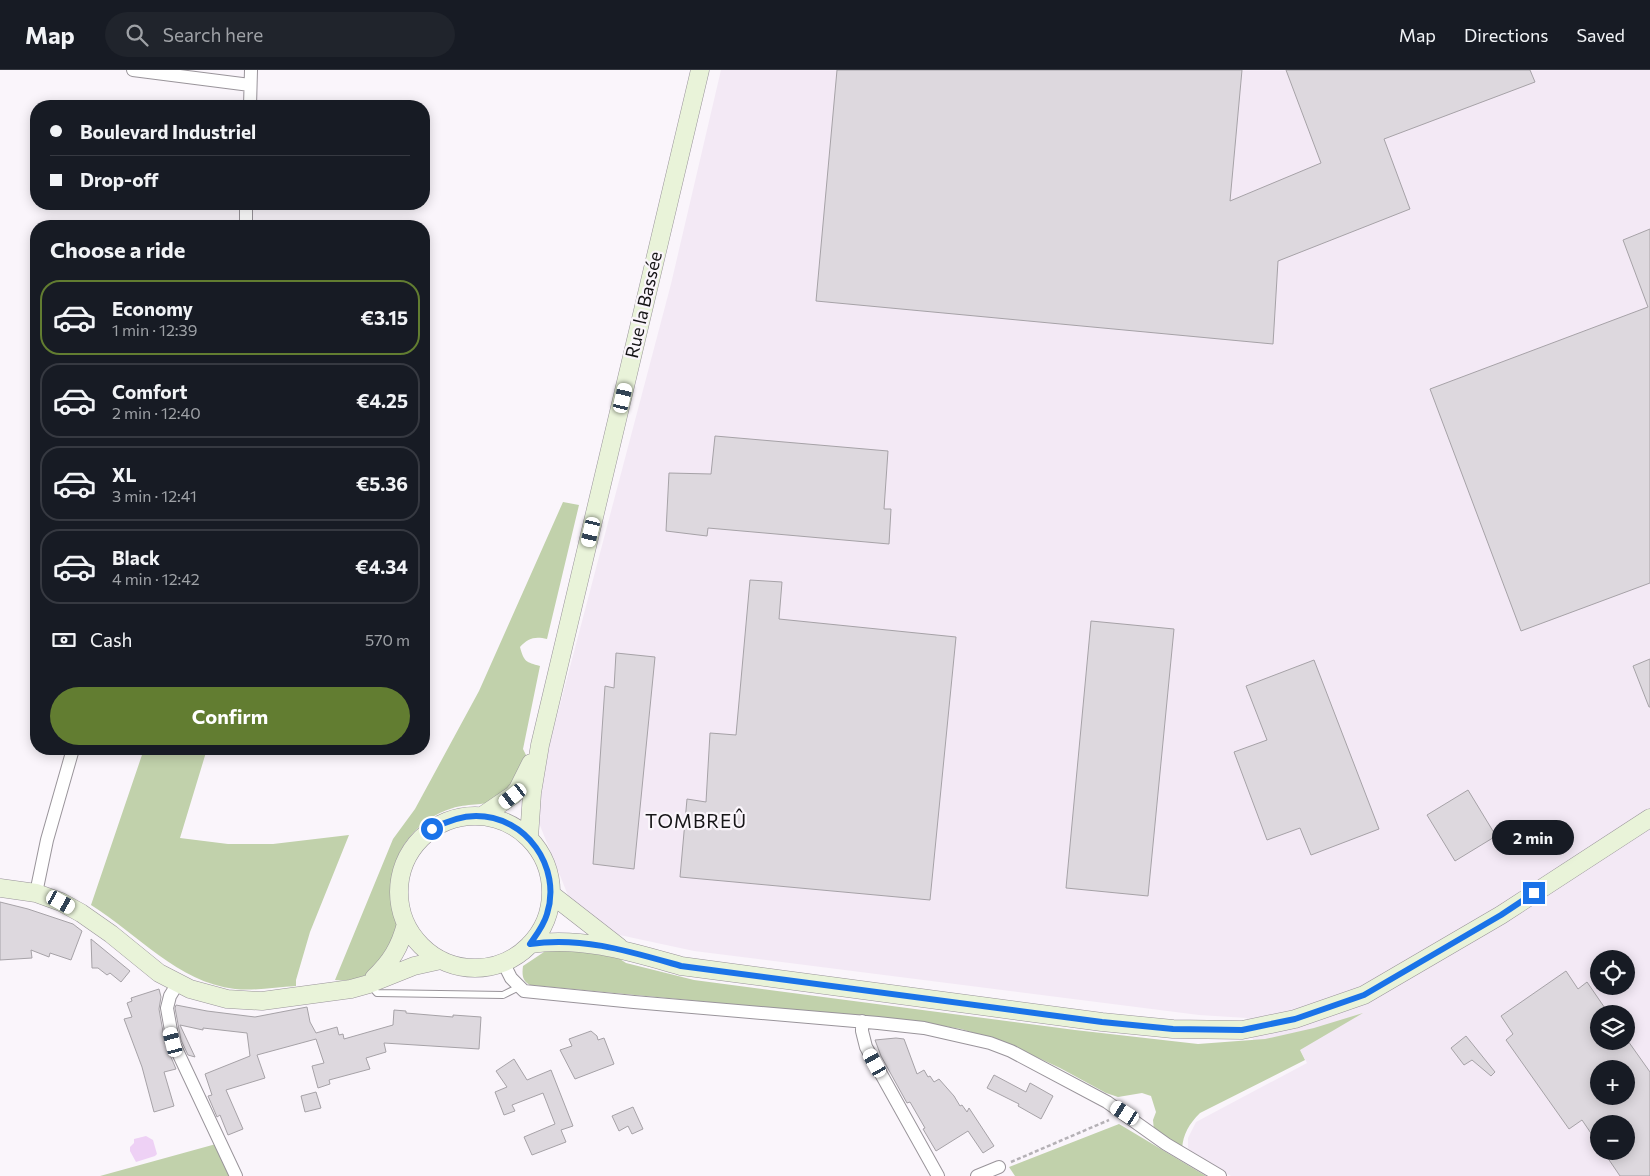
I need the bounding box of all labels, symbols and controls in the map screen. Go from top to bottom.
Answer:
search box [105,12,455,57]
text: Map [25,20,75,49]
icon: search [123,21,151,49]
text: Search here [163,23,263,46]
text: Map [1399,24,1436,46]
text: Directions [1464,24,1548,46]
text: Saved [1576,24,1625,46]
text: Boulevard Industriel [80,120,256,143]
text: Drop-off [80,168,159,191]
text: Choose a ride [50,236,185,263]
street label: Rue la Bassée [620,249,666,360]
icon: car [52,295,97,340]
text: Economy [112,297,193,320]
text: €3.15 [361,306,408,329]
text: 1 min · 12:39 [112,320,197,339]
icon: car [52,378,97,423]
text: Comfort [112,380,188,403]
car [612,382,633,414]
text: €4.25 [356,389,408,412]
text: 2 min · 12:40 [112,403,201,422]
icon: car [52,461,97,506]
text: XL [112,463,137,486]
text: €5.36 [356,472,408,495]
text: 3 min · 12:41 [112,486,197,505]
car [580,516,601,548]
icon: car [52,544,97,589]
text: Black [112,546,160,569]
text: €4.34 [355,555,408,578]
text: 4 min · 12:42 [112,569,200,588]
icon: cash [50,626,78,654]
text: Cash [90,628,132,651]
text: 570 m [365,630,410,649]
button: Confirm [50,687,410,745]
car [496,781,529,811]
district label: TOMBREÛ [645,808,747,832]
route start [421,818,443,840]
callout: 2 min [1493,820,1575,856]
text: 2 min [1513,828,1553,847]
route end [1523,882,1545,904]
car [44,888,77,916]
map controls [1590,950,1635,1160]
button: locate [1590,950,1635,995]
button: layers [1590,1005,1635,1050]
car [161,1026,184,1058]
car [861,1046,888,1080]
button: + [1590,1060,1635,1105]
car [1108,1099,1141,1127]
button: − [1590,1115,1635,1160]

